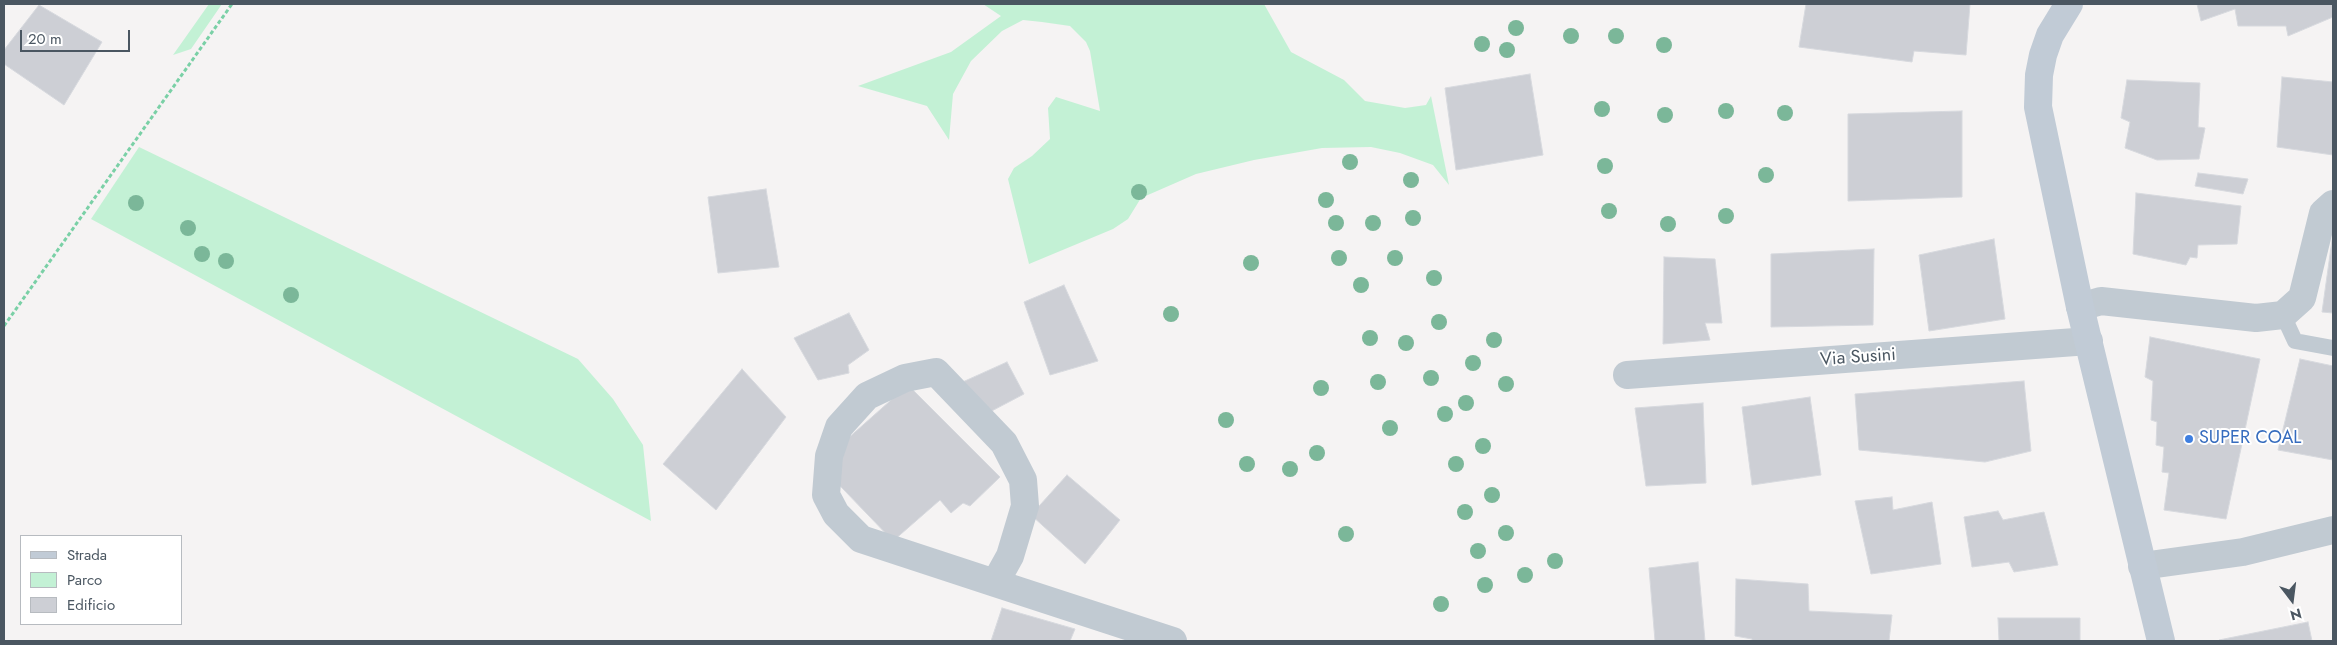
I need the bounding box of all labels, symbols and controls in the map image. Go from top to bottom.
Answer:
scale bar [22,20,132,52]
text: 20 m [28,28,62,50]
street label: Via Susini [1819,345,1897,371]
place label: SUPER COAL [2199,428,2301,450]
marker: SUPER COAL [2183,433,2195,445]
legend [20,535,182,625]
text: Strada [67,544,107,566]
text: Parco [67,569,102,591]
north arrow [2267,575,2317,625]
text: Edificio [67,594,115,616]
text: N [2288,603,2304,626]

